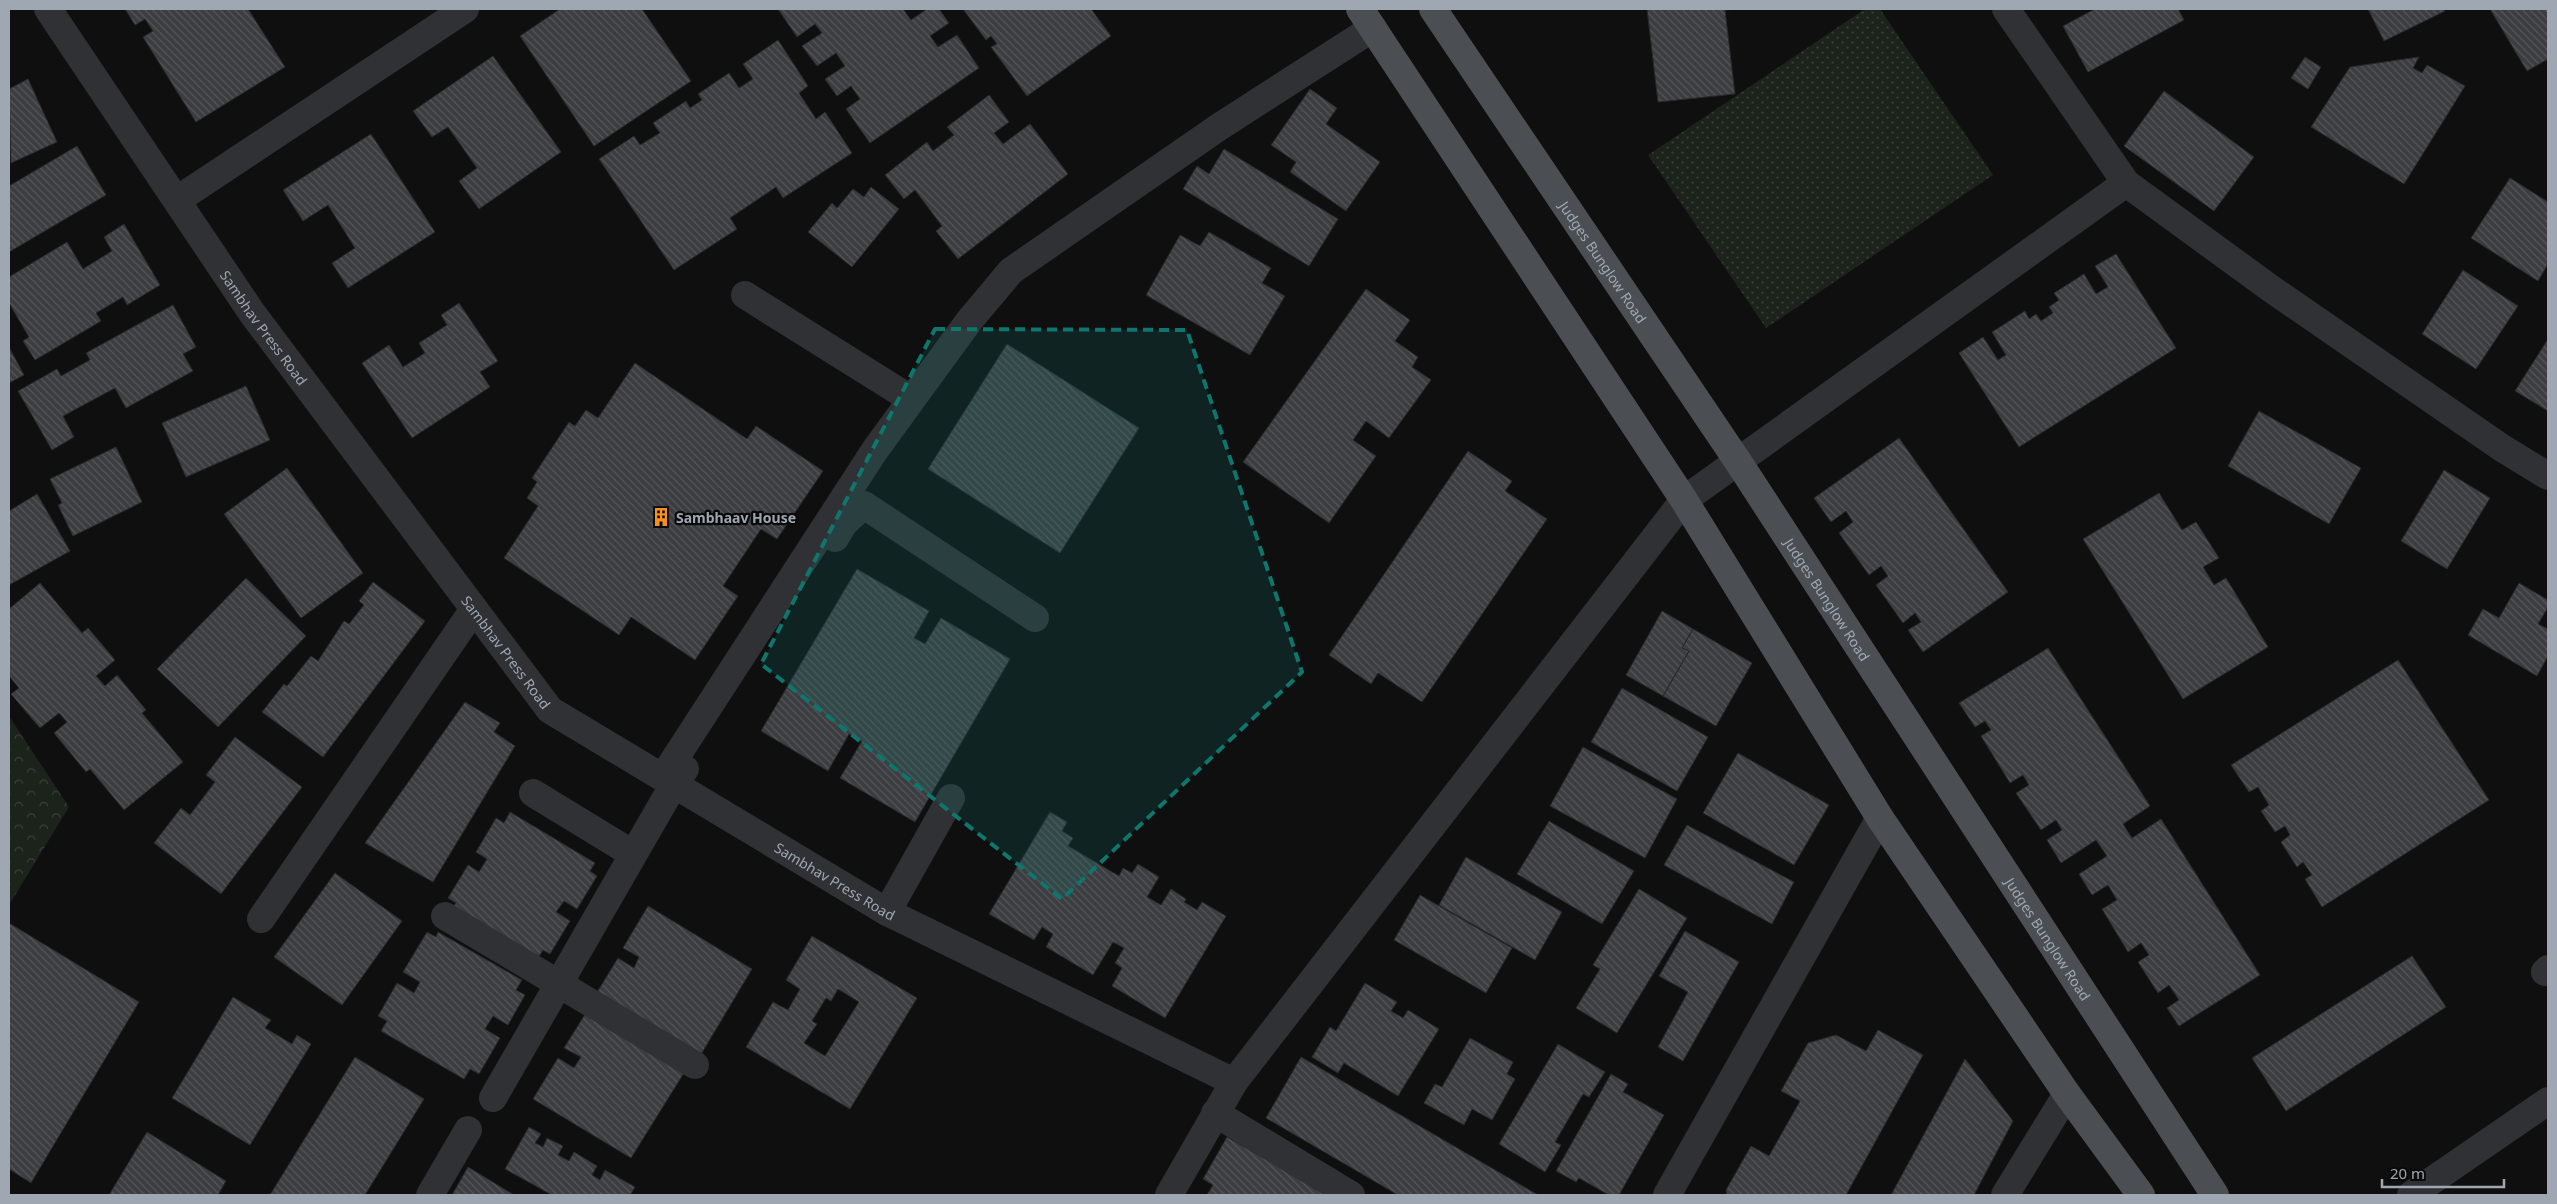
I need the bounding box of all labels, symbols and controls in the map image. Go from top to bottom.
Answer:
street label: Judges Bunglow Road [1554,196,1651,327]
street label: Sambhav Press Road [216,266,312,389]
building icon: Sambhaav House [650,506,672,528]
place label: Sambhaav House [676,508,796,527]
street label: Judges Bunglow Road [1779,532,1875,664]
street label: Sambhav Press Road [458,591,555,713]
street label: Sambhav Press Road [771,838,899,924]
street label: Judges Bunglow Road [2000,872,2095,1004]
scale bar [2382,1156,2504,1188]
text: 20 m [2390,1163,2425,1183]

